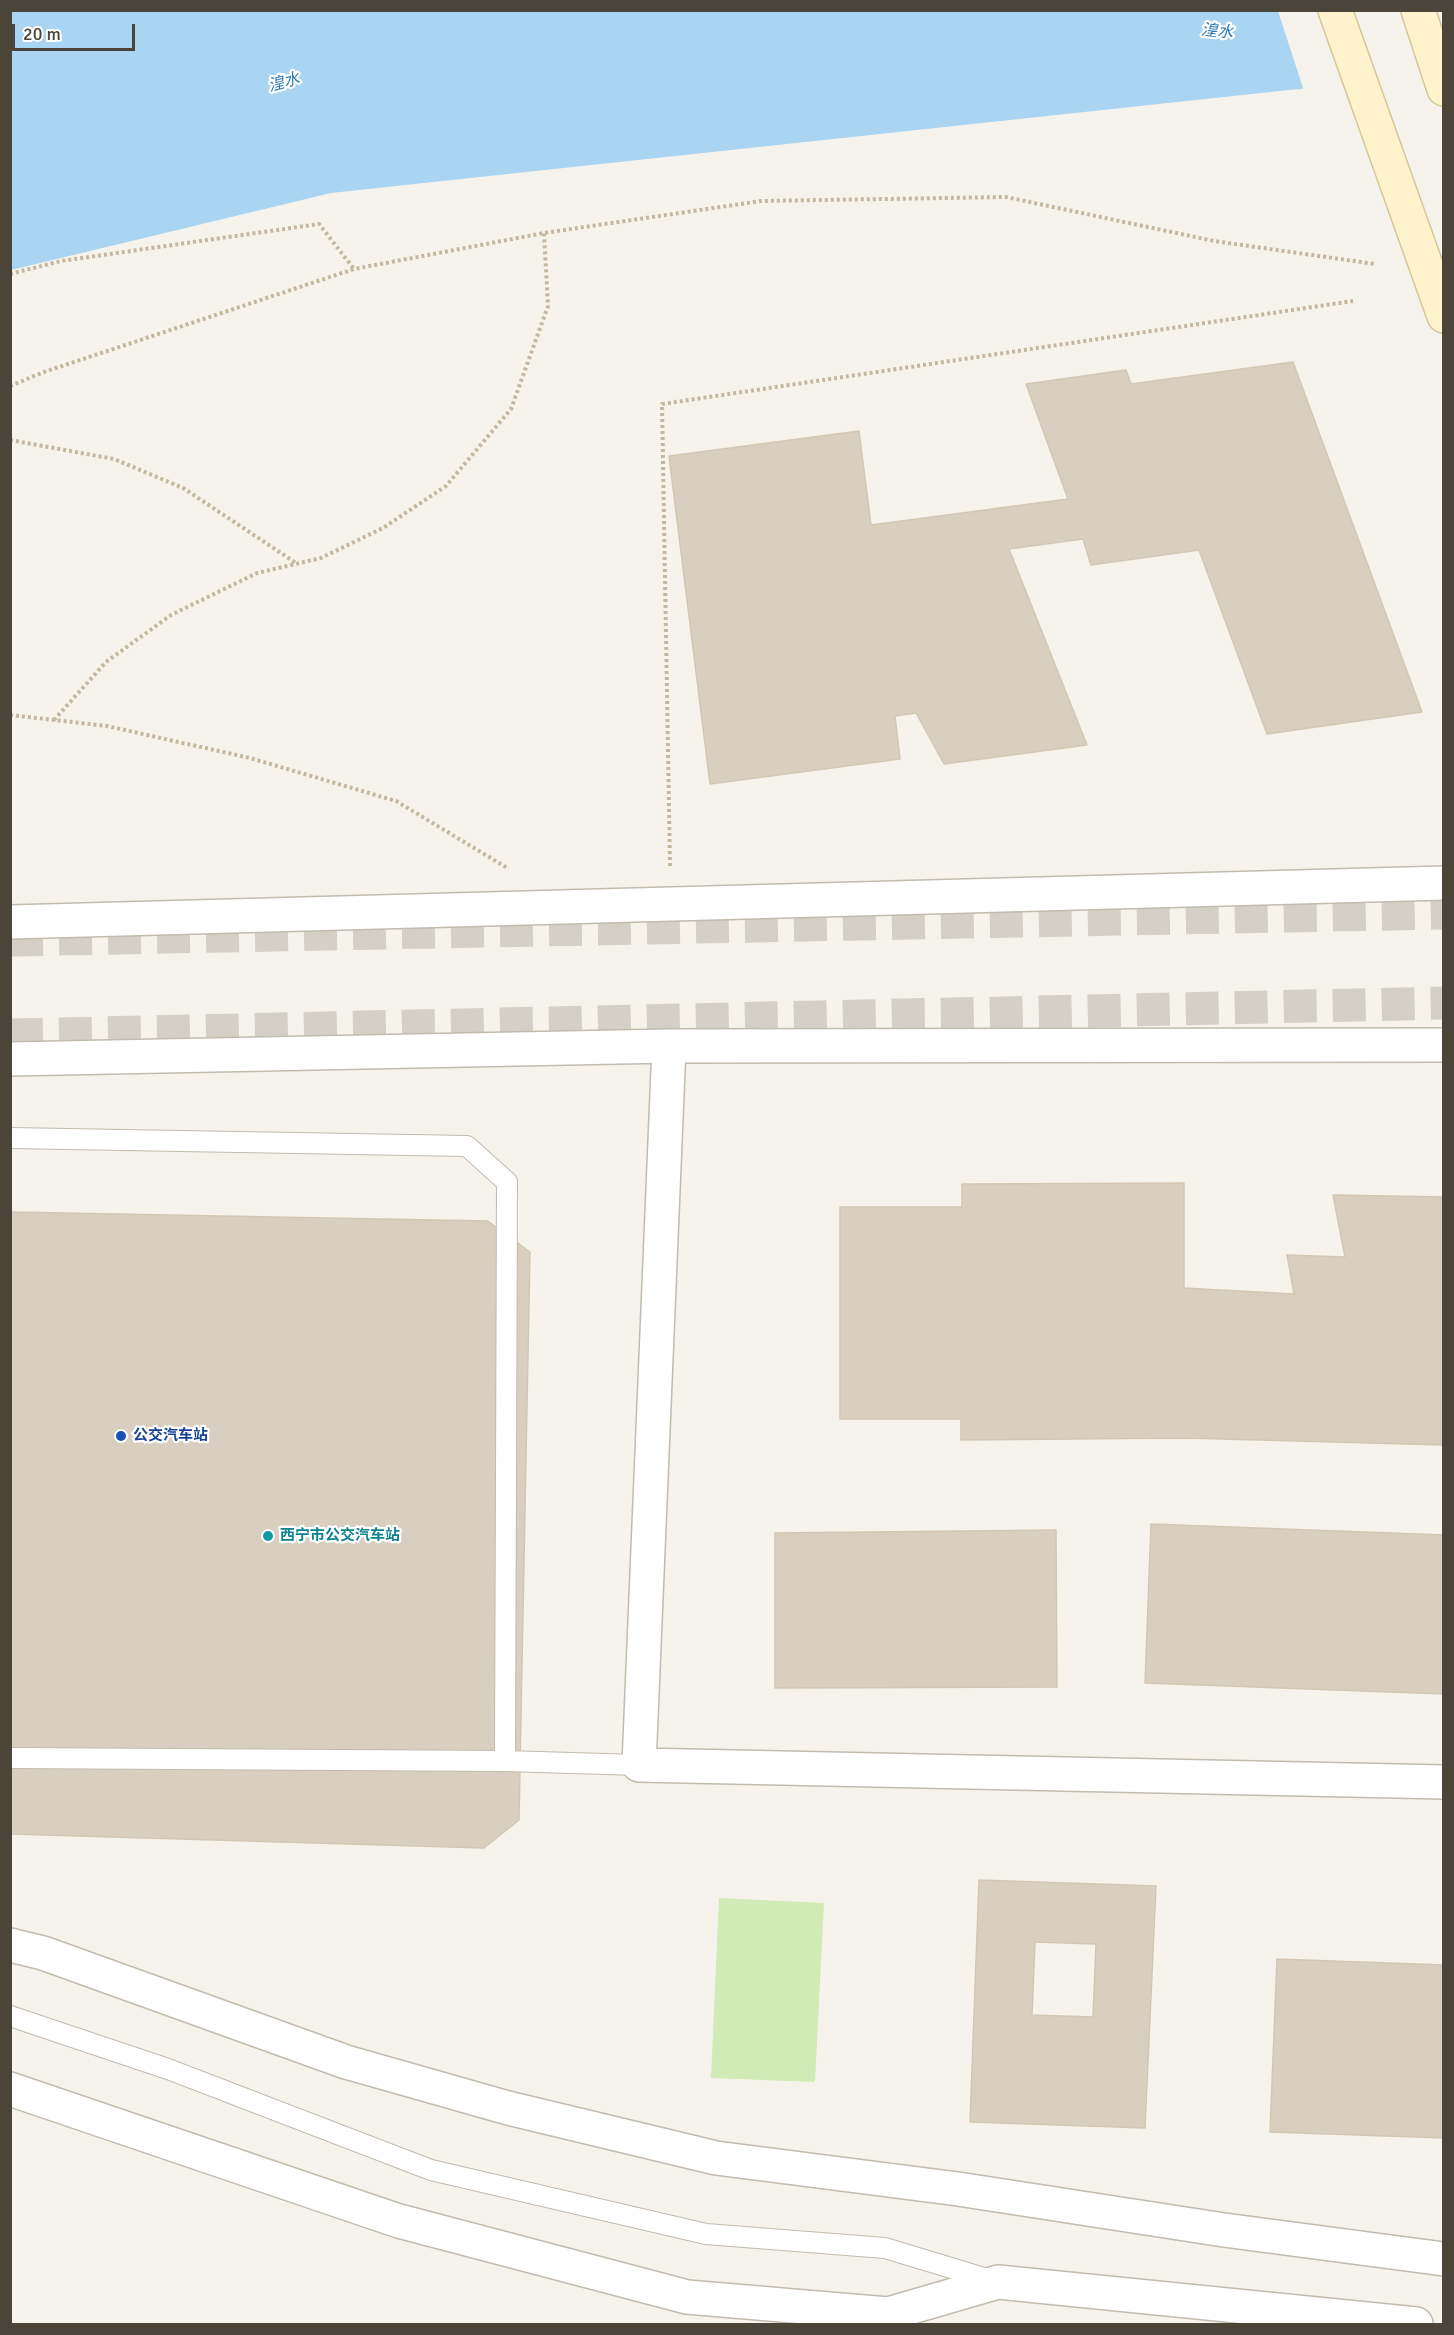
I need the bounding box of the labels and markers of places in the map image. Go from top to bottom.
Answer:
place label: 公交汽车站 [133,1427,208,1445]
marker: 公交汽车站 [114,1429,128,1443]
place label: 西宁市公交汽车站 [280,1527,400,1545]
marker: 西宁市公交汽车站 [261,1529,275,1543]

